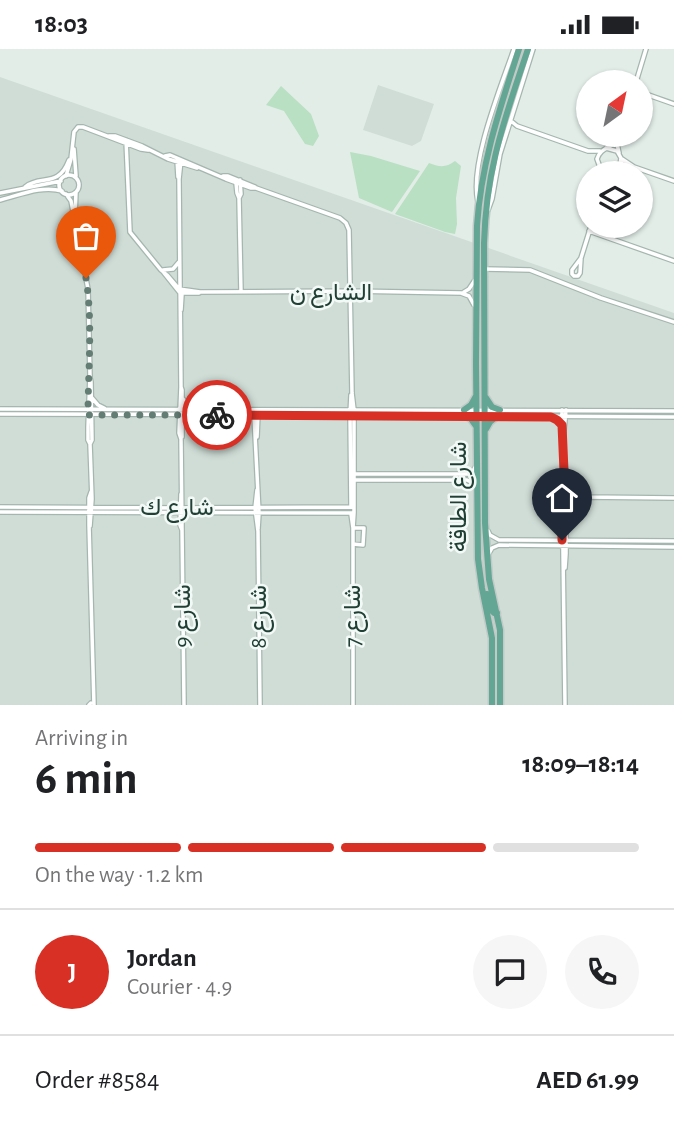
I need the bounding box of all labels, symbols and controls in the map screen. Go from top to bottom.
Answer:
text: 18:03 [35,11,88,37]
north arrow [576,70,653,147]
map controls [576,70,653,238]
button: layers [576,161,653,238]
pin [56,206,116,278]
icon: bag [67,217,105,255]
street label: الشارع ن [290,281,372,308]
courier [182,380,252,450]
icon: bike [198,396,236,434]
street label: شارع الطاقة [447,442,474,552]
pin [532,468,592,540]
icon: home [543,479,581,517]
street label: شارع ك [140,496,214,523]
street label: شارع 9 [171,584,198,648]
street label: شارع 8 [247,585,274,649]
street label: شارع 7 [341,585,368,647]
text: Arriving in [35,727,128,750]
text: 18:09–18:14 [522,751,639,777]
text: 6 min [35,756,138,802]
text: On the way · 1.2 km [35,864,203,887]
button: chat [473,935,547,1009]
button: phone [565,935,639,1009]
text: Jordan [127,945,197,971]
text: J [68,959,76,985]
text: Courier · 4.9 [127,976,232,999]
text: Order #8584 [35,1067,159,1093]
text: AED 61.99 [536,1067,639,1093]

